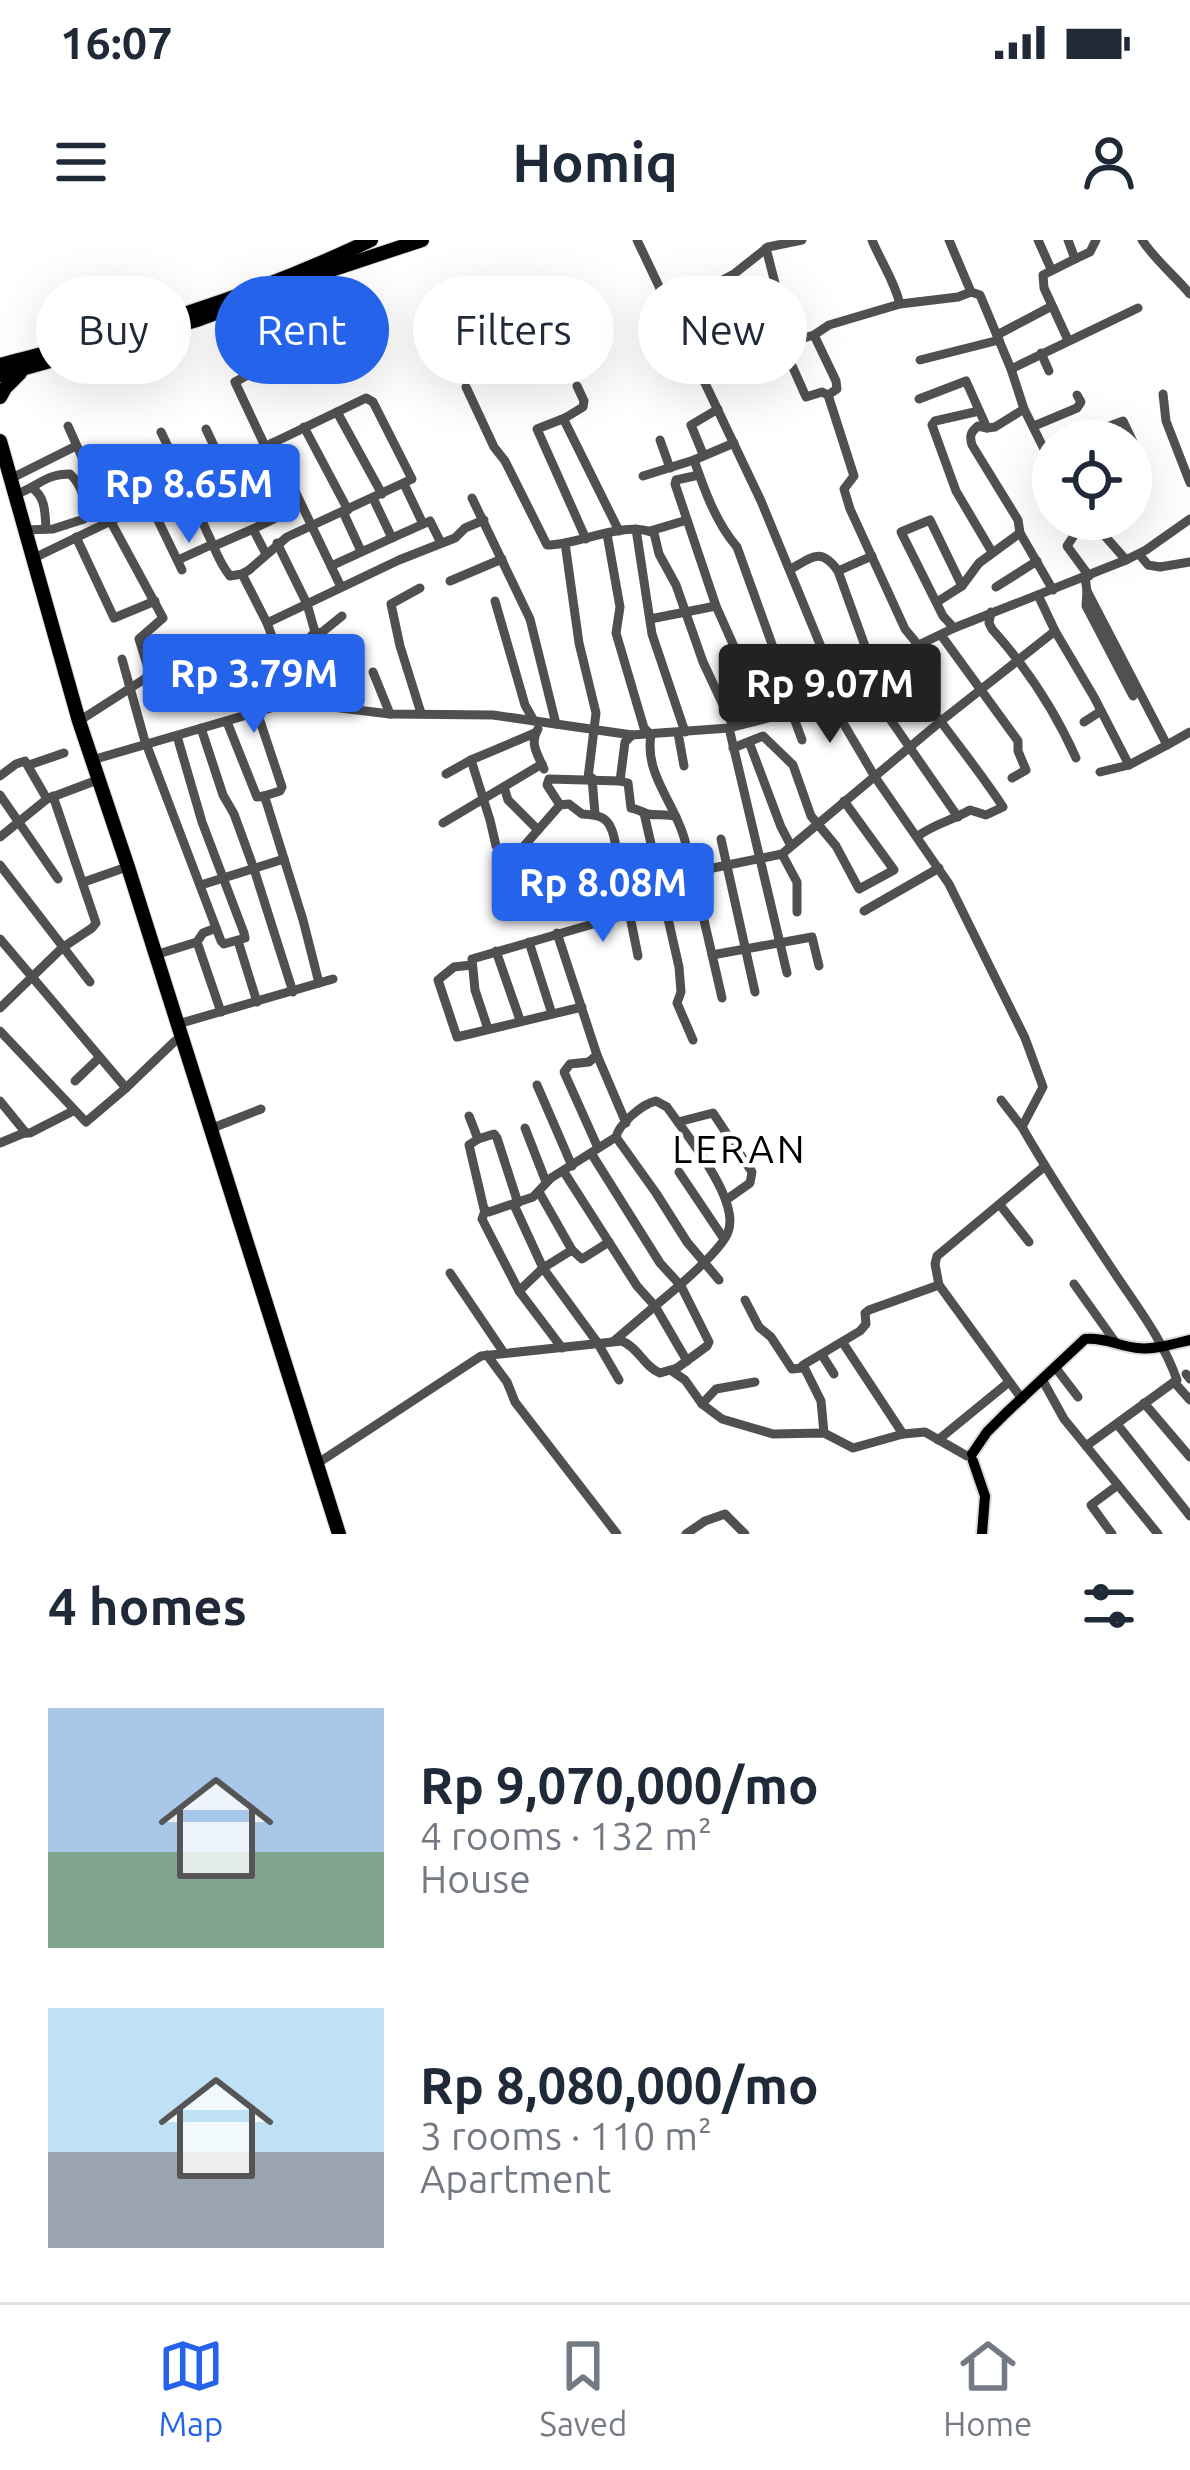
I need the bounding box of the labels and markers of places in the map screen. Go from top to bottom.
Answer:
pin: Rp 8.65M [65,444,313,546]
pin: Rp 3.79M [130,634,378,736]
pin: Rp 9.07M [706,644,954,746]
pin: Rp 8.08M [479,843,727,945]

